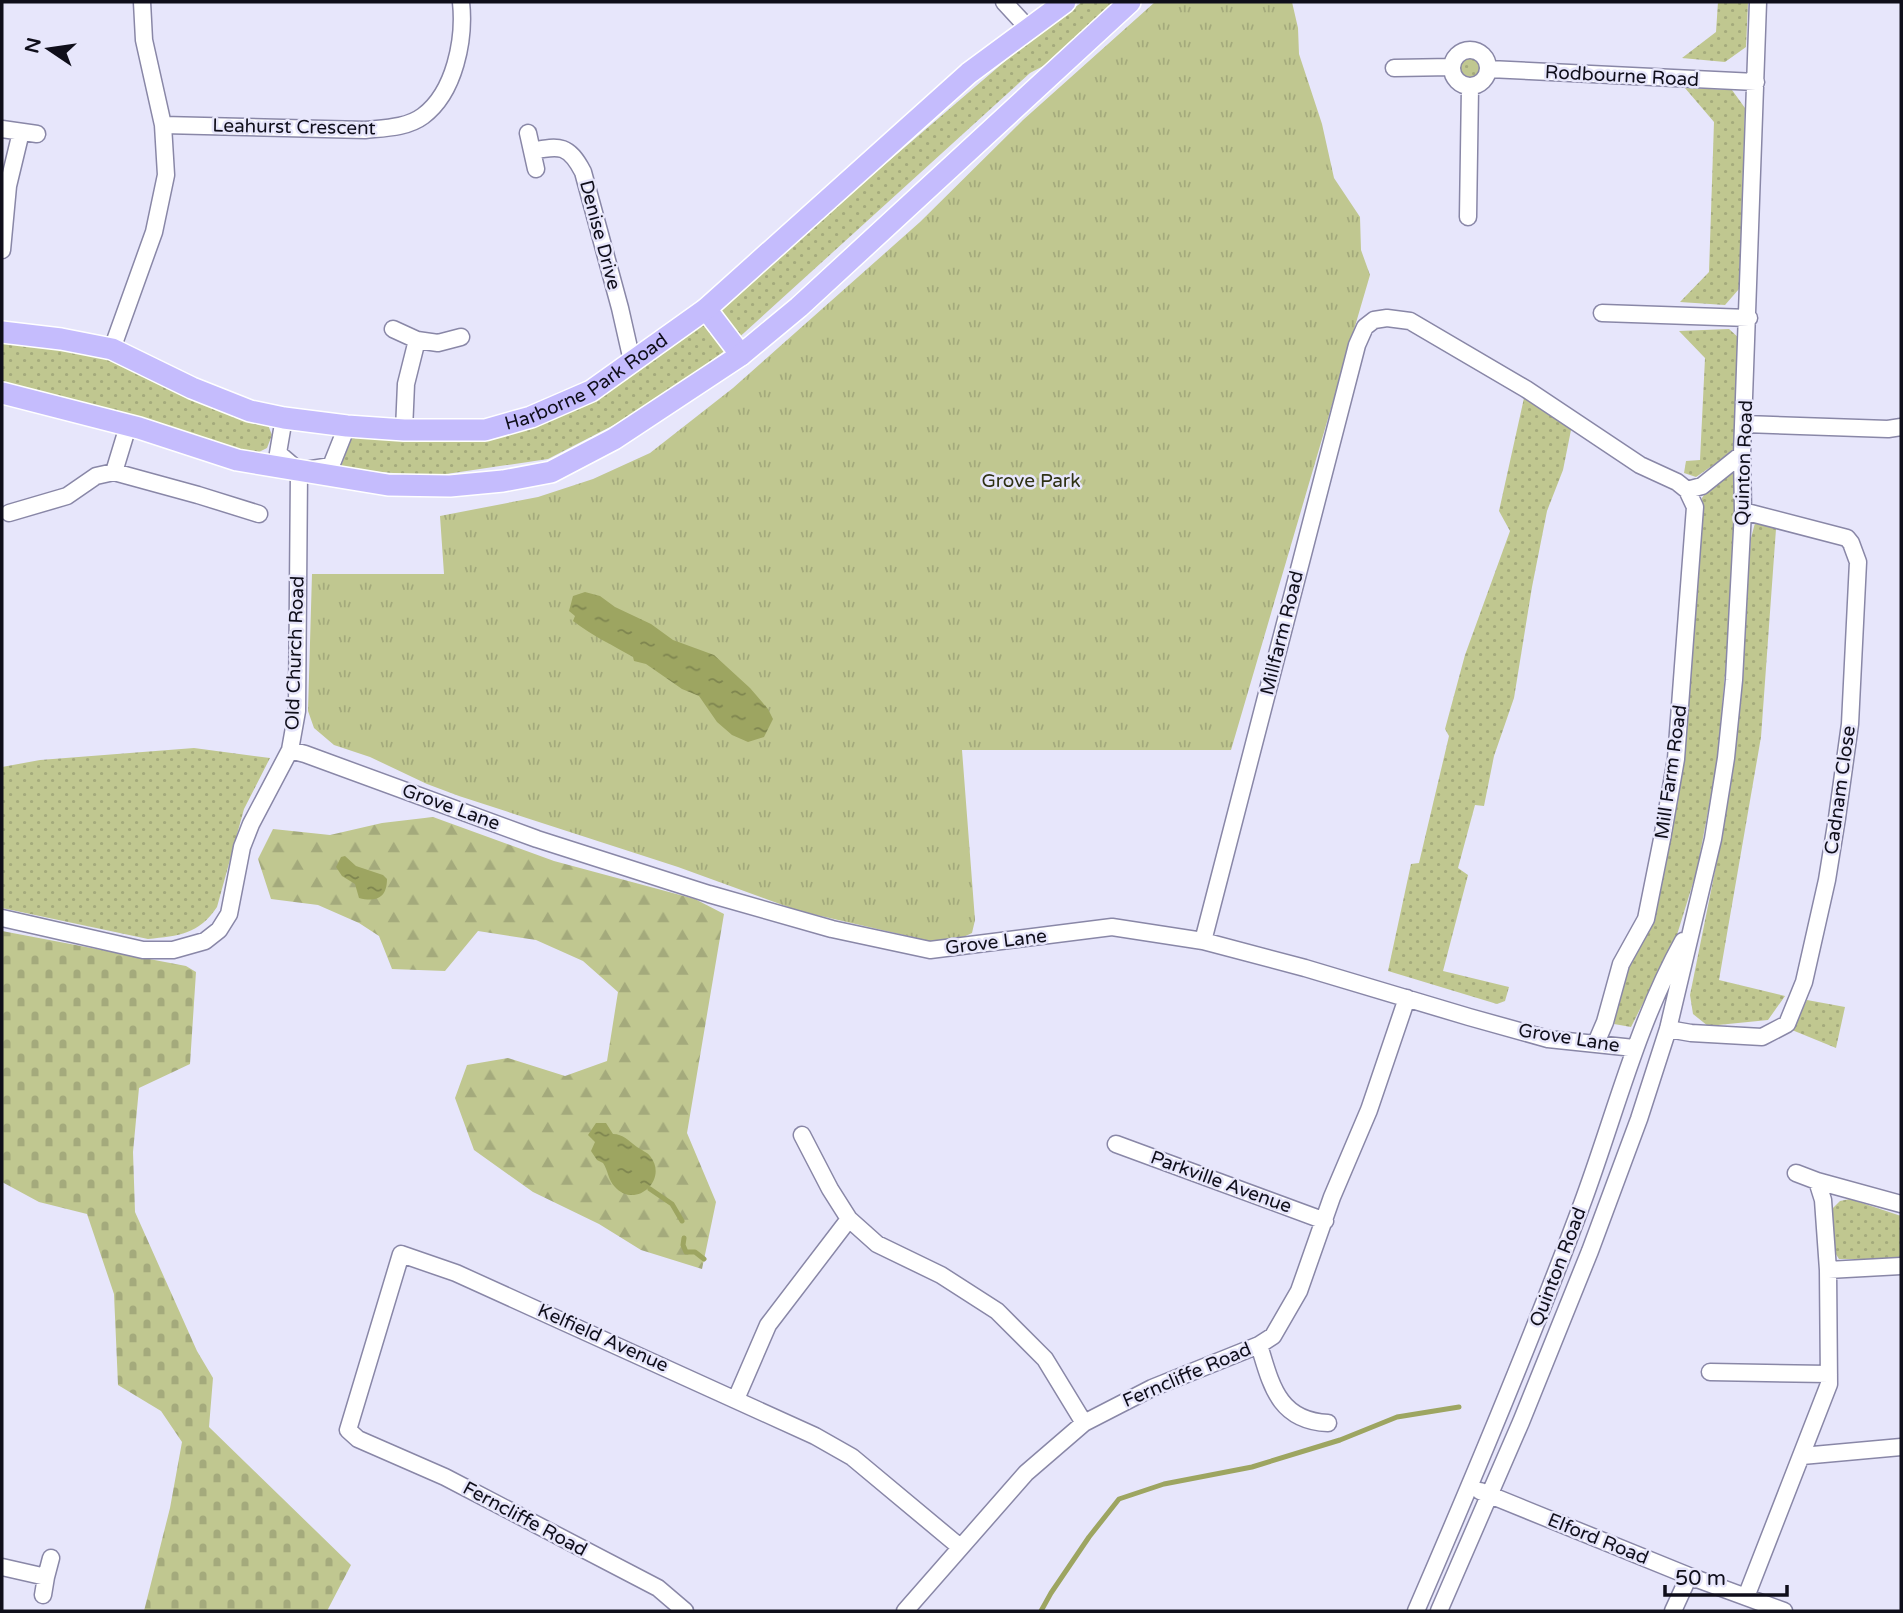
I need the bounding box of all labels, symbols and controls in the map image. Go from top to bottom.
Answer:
north arrow [14,14,84,84]
text: N [21,35,46,55]
street label: Rodbourne Road [1544,61,1700,91]
street label: Leahurst Crescent [212,115,376,139]
street label: Denise Drive [575,178,625,292]
street label: Harborne Park Road [502,329,672,435]
street label: Quinton Road [1731,400,1757,526]
park label: Grove Park [981,470,1081,492]
street label: Millfarm Road [1256,569,1308,697]
street label: Old Church Road [281,575,309,731]
street label: Mill Farm Road [1651,703,1691,841]
street label: Cadnam Close [1820,724,1860,856]
street label: Grove Lane [399,779,503,835]
street label: Grove Lane [944,925,1048,959]
street label: Grove Lane [1517,1019,1621,1057]
street label: Parkville Avenue [1147,1146,1295,1218]
street label: Quinton Road [1525,1204,1591,1330]
street label: Kelfield Avenue [534,1299,672,1377]
street label: Ferncliffe Road [1119,1338,1255,1412]
street label: Ferncliffe Road [459,1477,591,1561]
street label: Elford Road [1544,1509,1652,1569]
scale bar [1665,1554,1787,1598]
text: 50 m [1675,1566,1726,1591]

